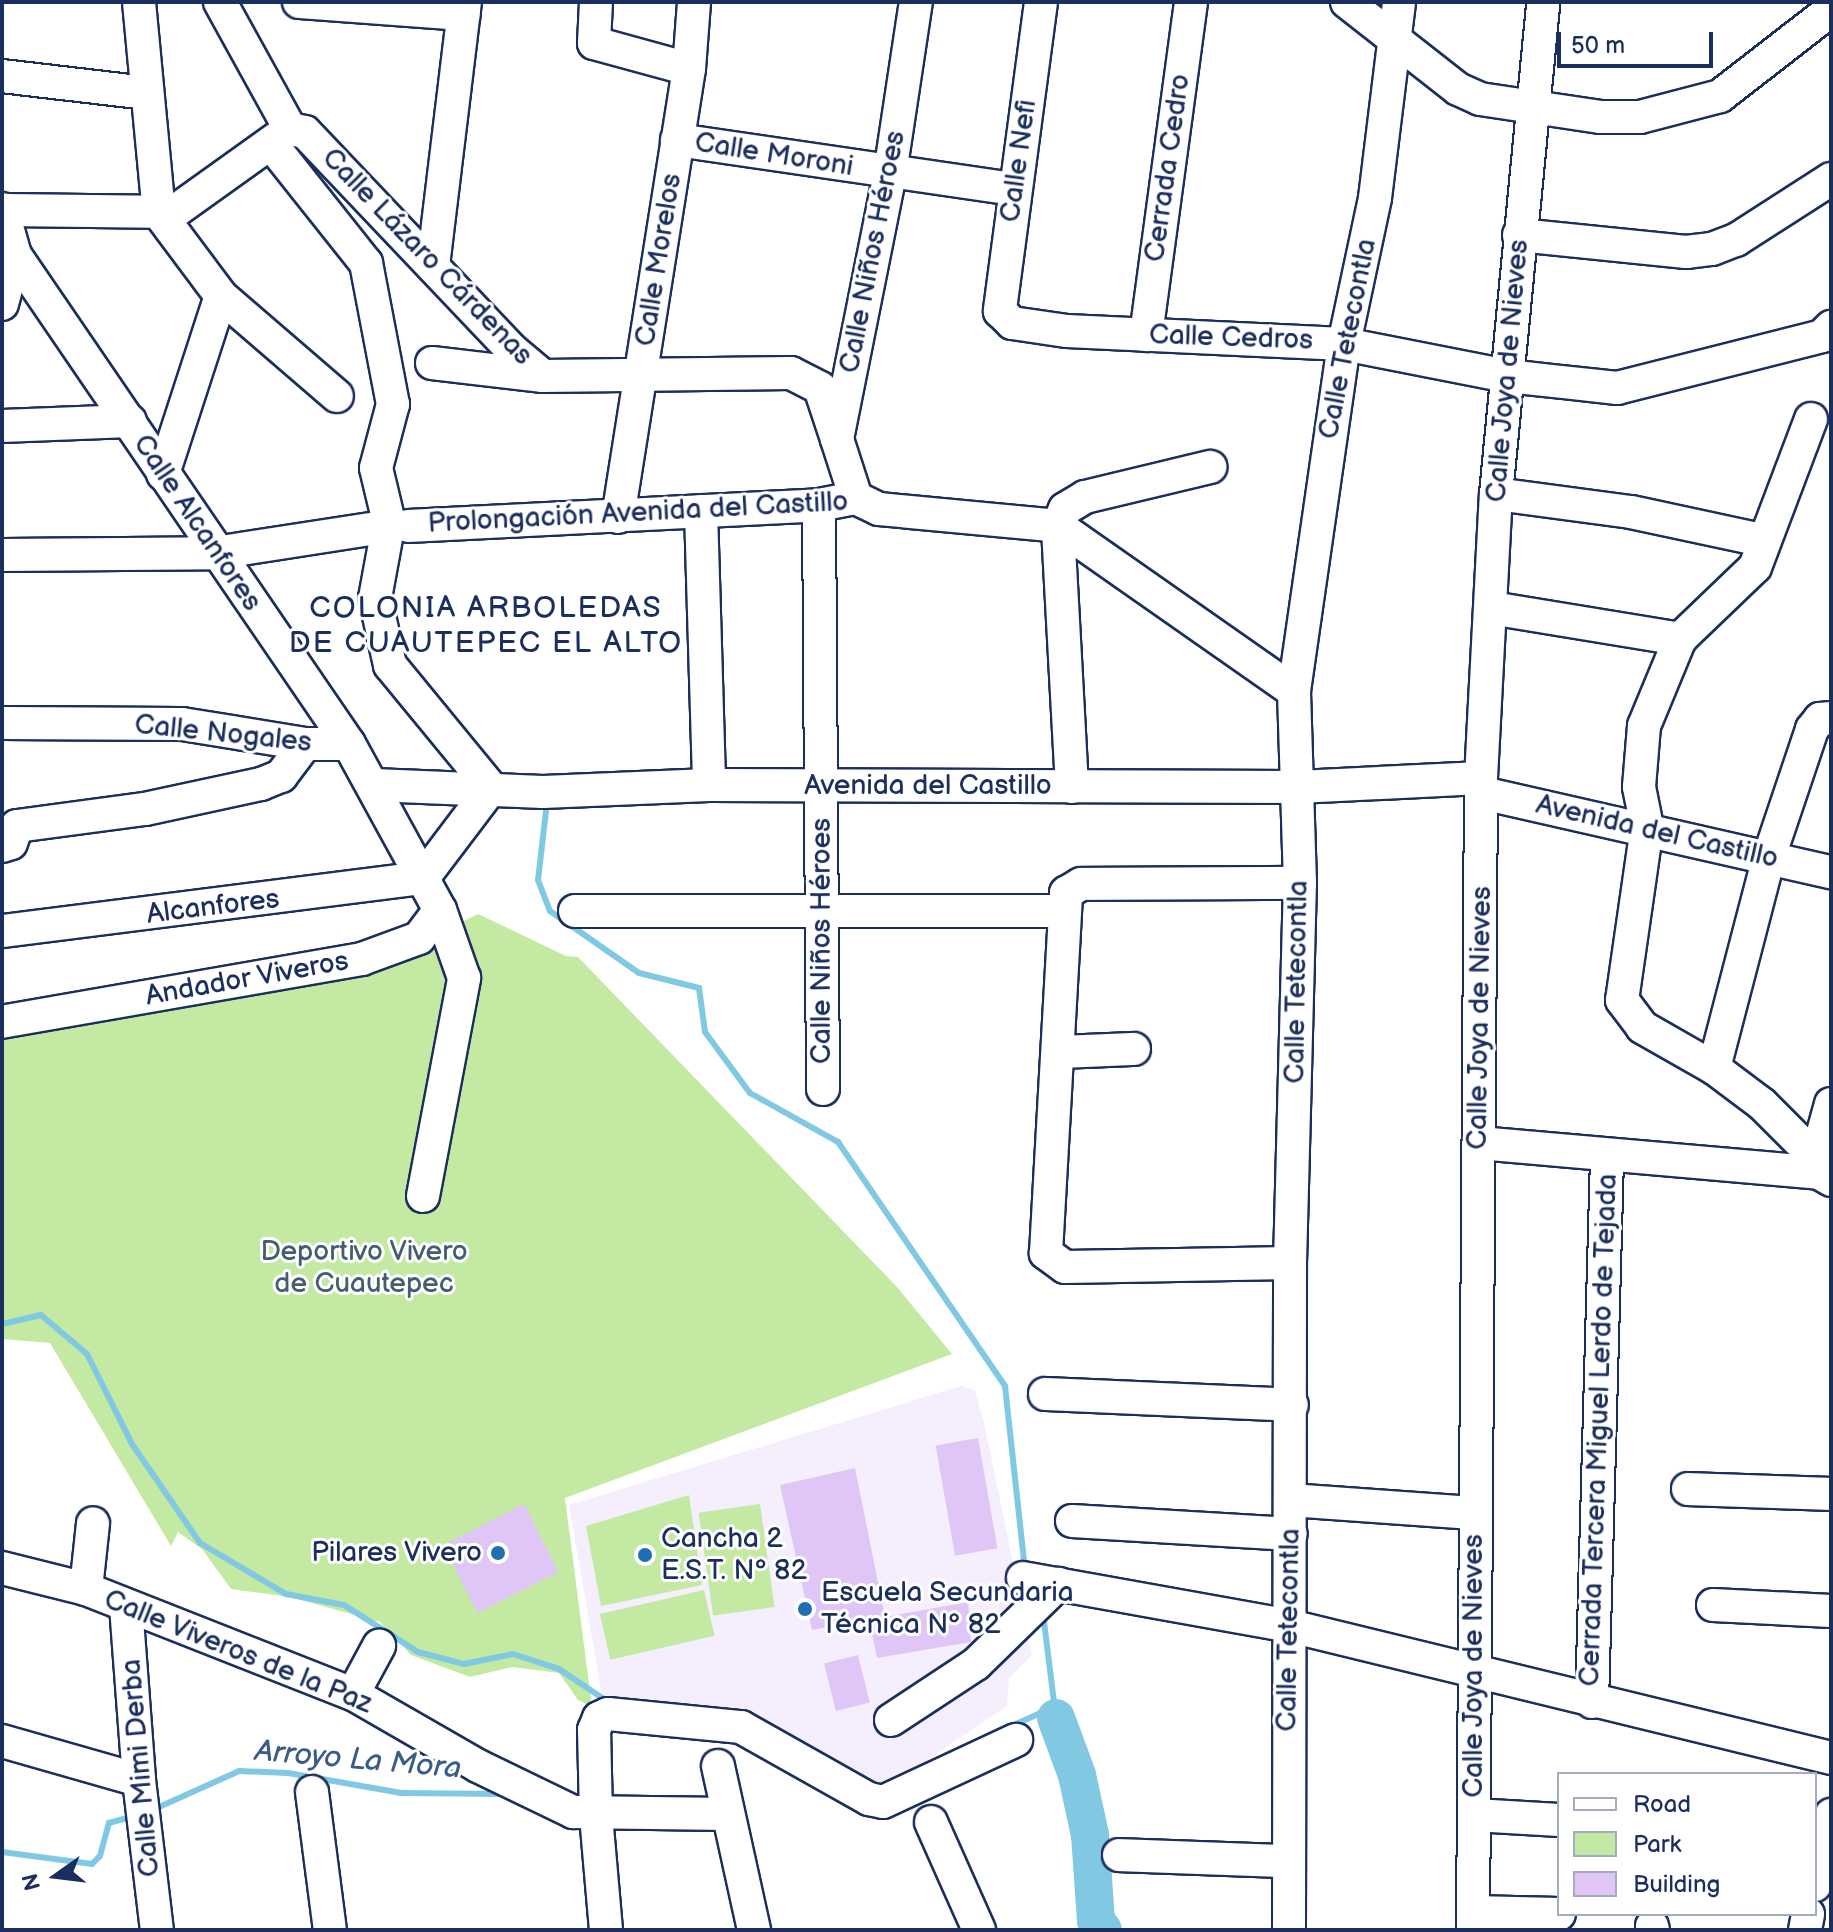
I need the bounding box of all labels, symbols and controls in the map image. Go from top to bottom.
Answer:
scale bar [1561,16,1717,66]
text: 50 m [1571,31,1625,60]
street label: Cerrada Cedro [1138,72,1198,264]
street label: Calle Nefi [994,98,1044,224]
street label: Calle Moroni [692,126,856,184]
street label: Calle Niños Héroes [833,128,913,376]
street label: Calle Lázaro Cárdenas [315,142,539,372]
street label: Calle Morelos [629,171,689,349]
street label: Calle Tetecontla [1312,236,1384,442]
street label: Calle Joya de Nieves [1480,238,1536,504]
street label: Calle Cedros [1148,318,1314,358]
street label: Calle Alcanfores [126,428,268,618]
street label: Prolongación Avenida del Castillo [427,485,849,541]
district label: COLONIA ARBOLEDAS DE CUAUTEPEC EL ALTO [289,590,683,660]
street label: Calle Nogales [133,708,313,760]
street label: Avenida del Castillo [804,769,1052,803]
street label: Avenida del Castillo [1533,788,1781,876]
street label: Calle Niños Héroes [805,818,839,1064]
street label: Calle Tetecontla [1278,880,1316,1084]
street label: Alcanfores [145,882,281,932]
street label: Calle Joya de Nieves [1461,885,1499,1151]
street label: Andador Viveros [142,945,352,1013]
street label: Cerrada Tercera Miguel Lerdo de Tejada [1573,1172,1625,1688]
park label: Deportivo Vivero de Cuautepec [260,1235,468,1301]
place label: Cancha 2 E.S.T. Nº 82 [661,1522,807,1588]
street label: Calle Tetecontla [1270,1528,1308,1732]
street label: Calle Joya de Nieves [1457,1534,1491,1798]
place label: Pilares Vivero [310,1536,482,1570]
marker: Pilares Vivero [489,1544,507,1562]
marker: Cancha 2 E.S.T. Nº 82 [636,1546,654,1564]
place label: Escuela Secundaria Técnica Nº 82 [821,1576,1074,1642]
street label: Calle Viveros de la Paz [99,1583,377,1721]
marker: Escuela Secundaria Técnica Nº 82 [796,1600,814,1618]
street label: Calle Mimi Derba [115,1658,167,1878]
water label: Arroyo La Mora [253,1733,463,1787]
legend [1557,1772,1817,1916]
text: Road [1633,1790,1691,1819]
text: Park [1633,1830,1681,1859]
north arrow [16,1836,96,1916]
text: Building [1633,1870,1720,1899]
text: N [17,1871,47,1893]

